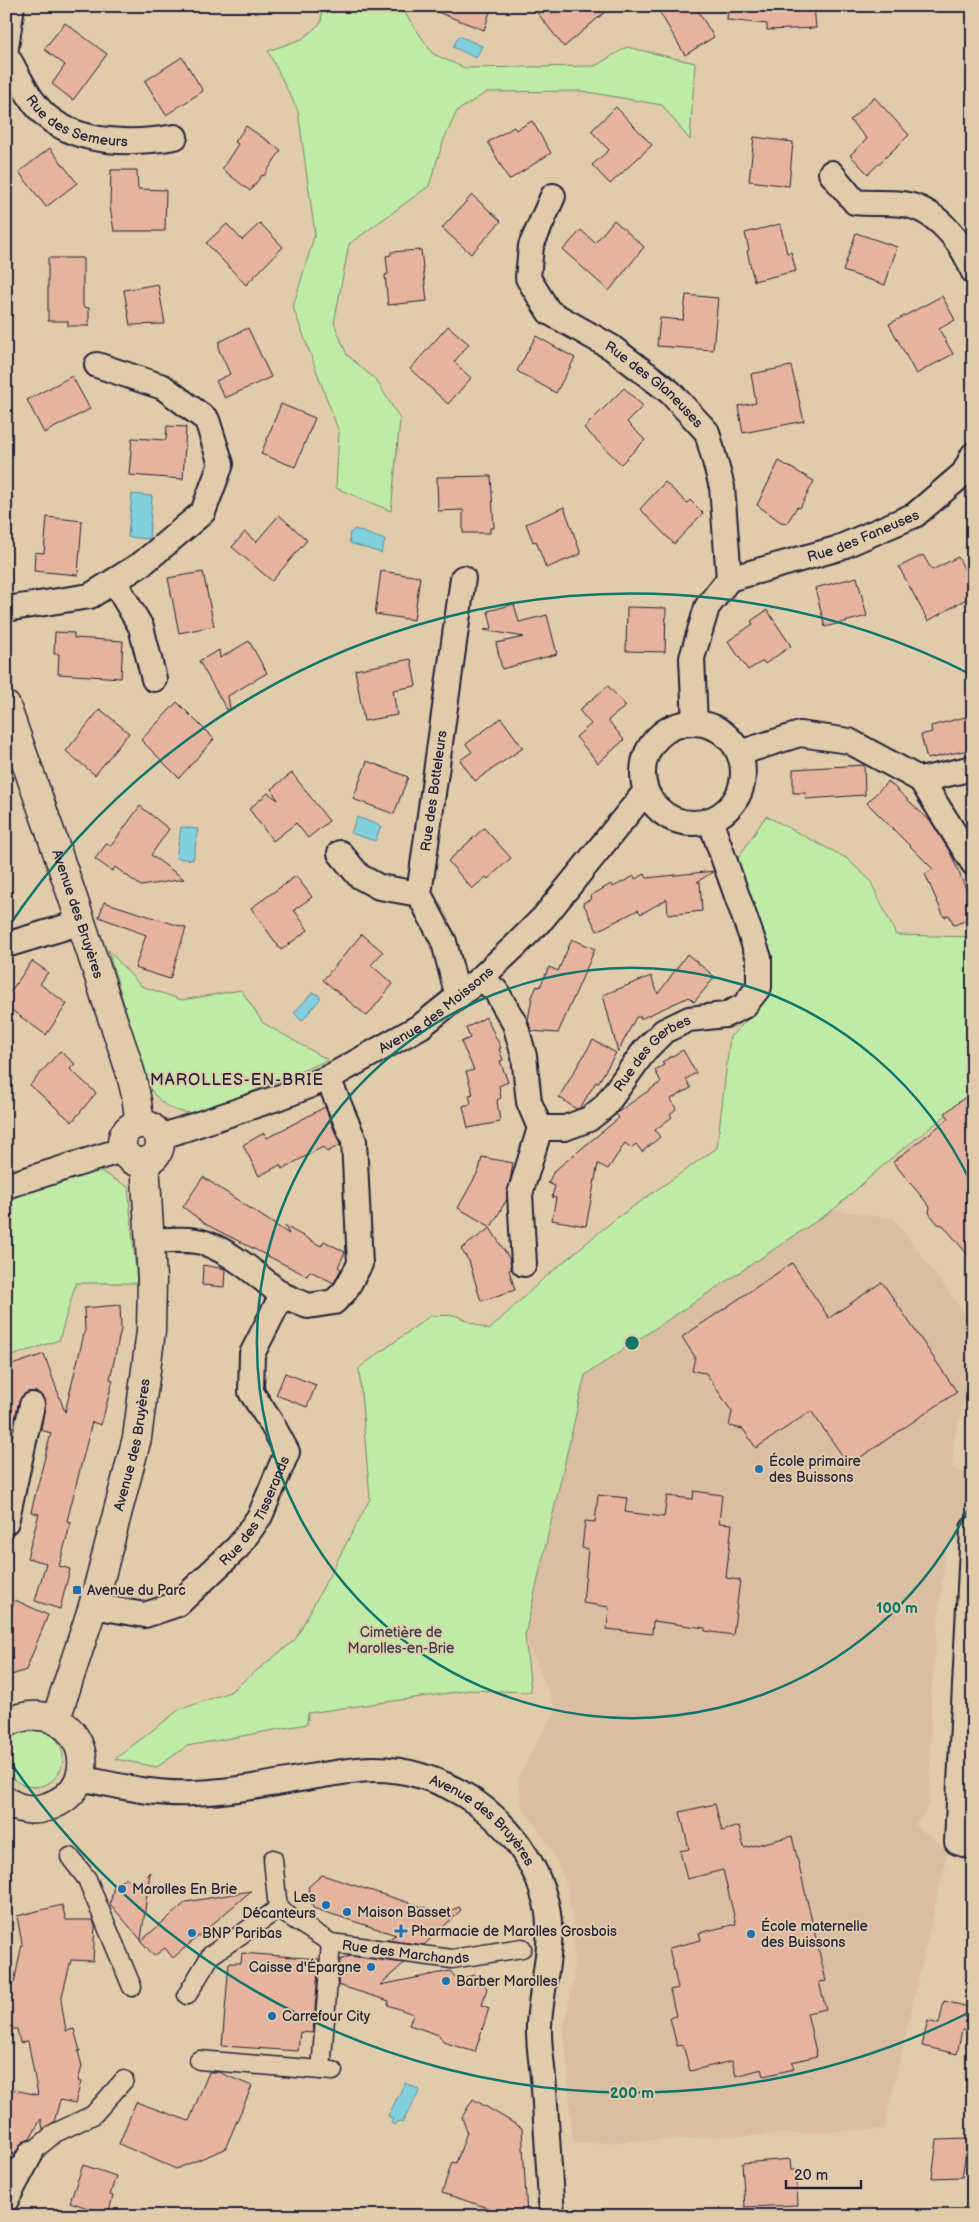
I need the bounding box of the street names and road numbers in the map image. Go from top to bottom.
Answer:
street label: Rue des Semeurs [22,92,128,150]
street label: Rue des Glaneuses [602,337,707,431]
street label: Rue des Faneuses [805,506,922,566]
street label: Rue des Botteleurs [417,729,451,853]
street label: Avenue des Bruyères [48,847,107,981]
street label: Avenue des Moissons [376,963,497,1057]
street label: Rue des Gerbes [610,1011,694,1095]
street label: Avenue des Bruyères [110,1378,154,1513]
street label: Rue des Tisserands [216,1453,293,1569]
street label: Avenue des Bruyères [427,1771,538,1869]
street label: Rue des Marchands [341,1937,470,1968]

